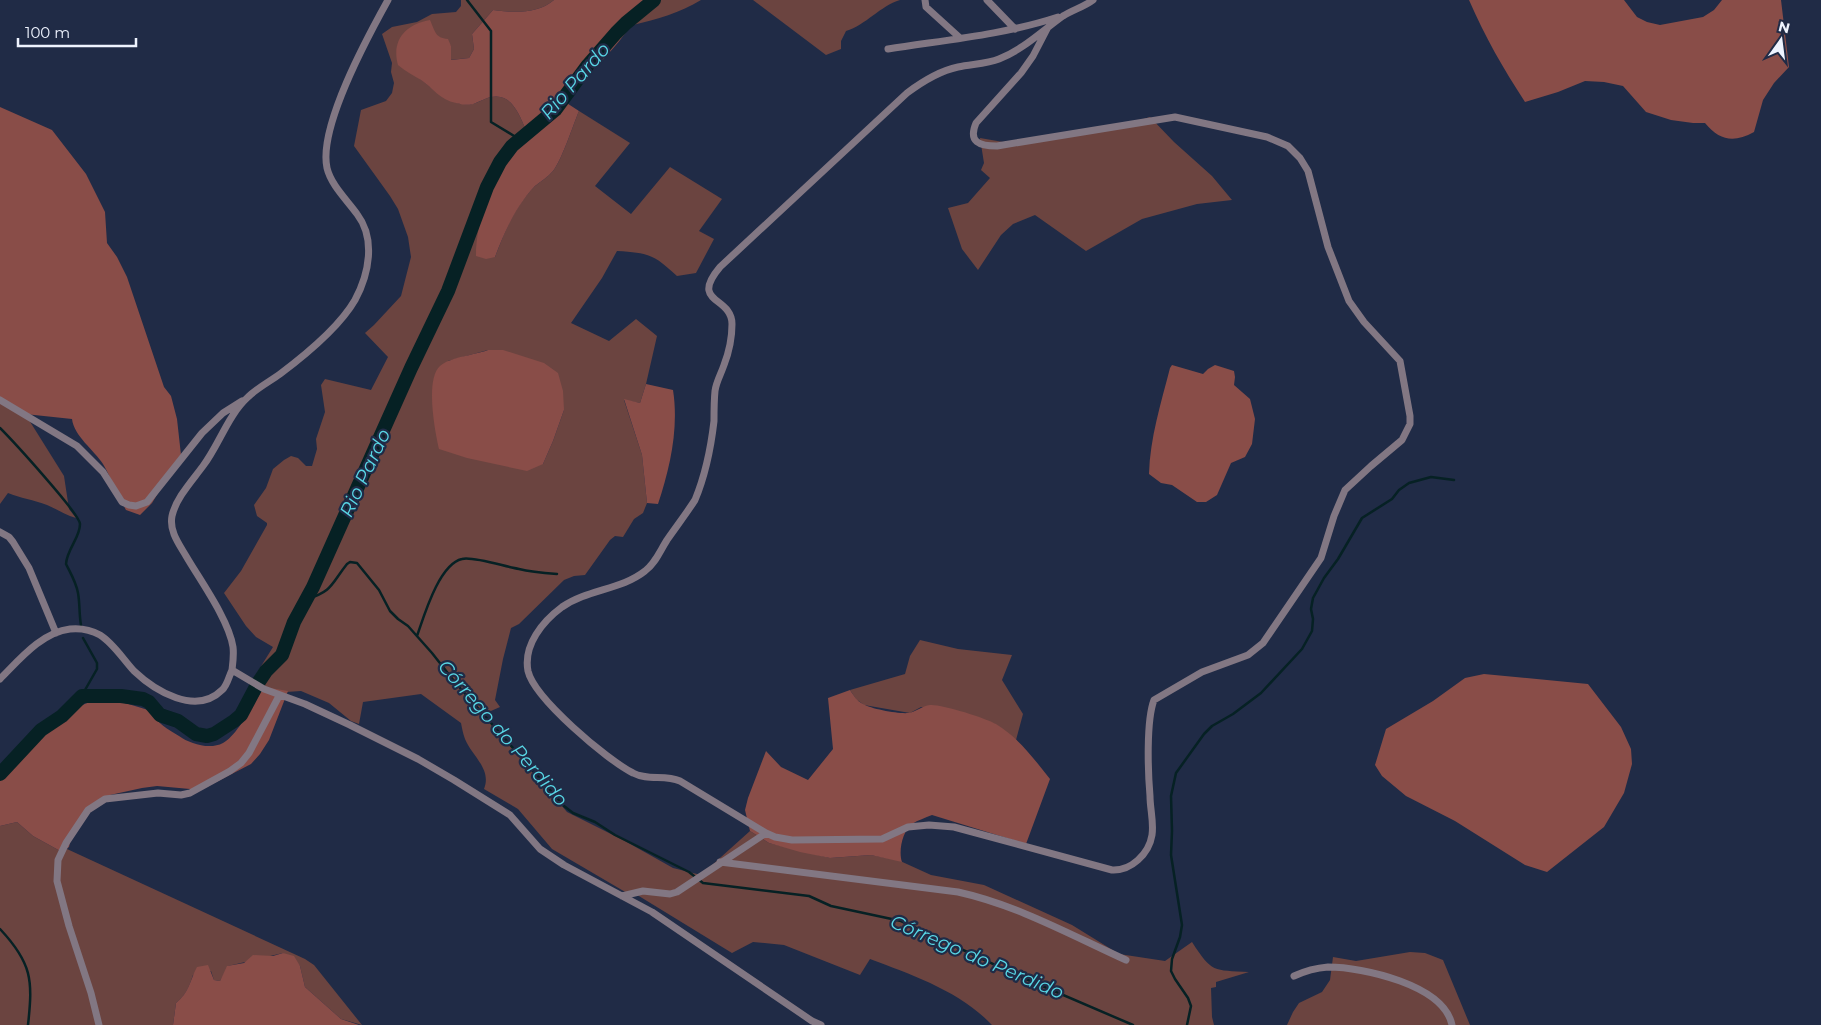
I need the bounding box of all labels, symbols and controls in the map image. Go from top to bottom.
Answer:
scale bar [18,15,135,47]
north arrow [1756,15,1806,65]
text: N [1776,17,1792,37]
text: 100 m [25,23,70,42]
water label: Rio Pardo [535,38,615,124]
water label: Rio Pardo [335,425,395,521]
water label: Córrego do Perdido [433,655,573,811]
water label: Córrego do Perdido [887,910,1067,1004]

